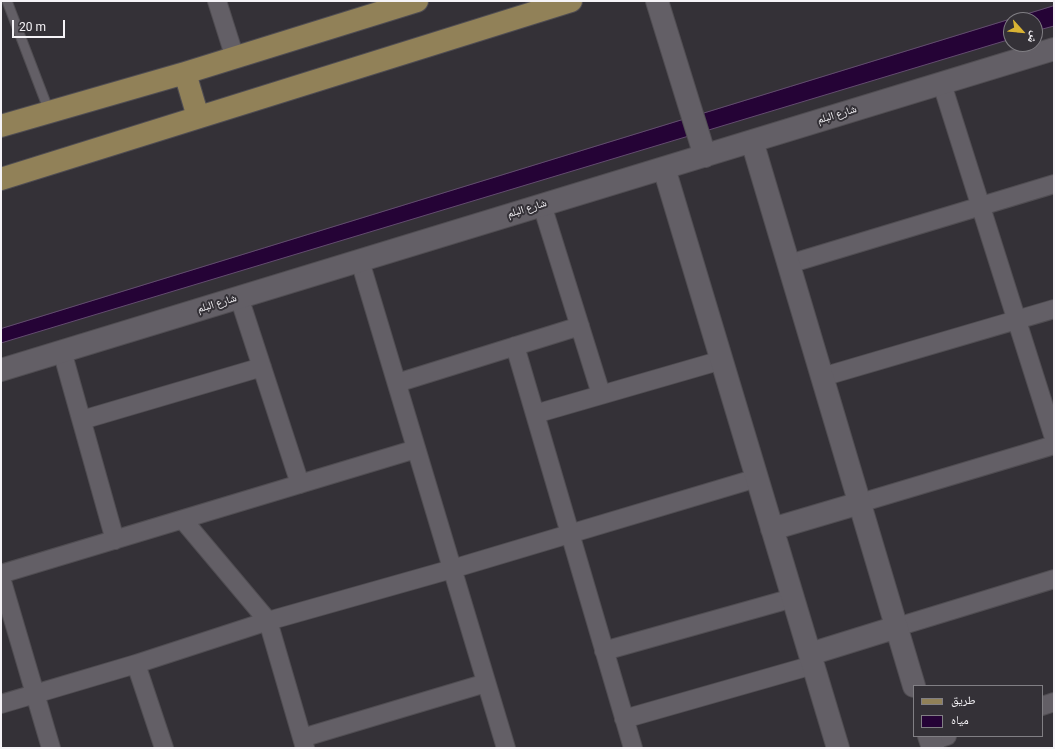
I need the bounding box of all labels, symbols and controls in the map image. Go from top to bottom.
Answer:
scale bar [14,12,67,38]
north arrow [1003,12,1043,52]
text: 20 m [19,20,46,34]
text: ش [1025,29,1042,45]
street label: شارع البلم [816,103,858,127]
street label: شارع البلم [506,197,548,221]
street label: شارع البلم [196,292,238,316]
legend [913,685,1043,737]
text: طريق [951,693,976,707]
text: مياه [951,713,969,727]

